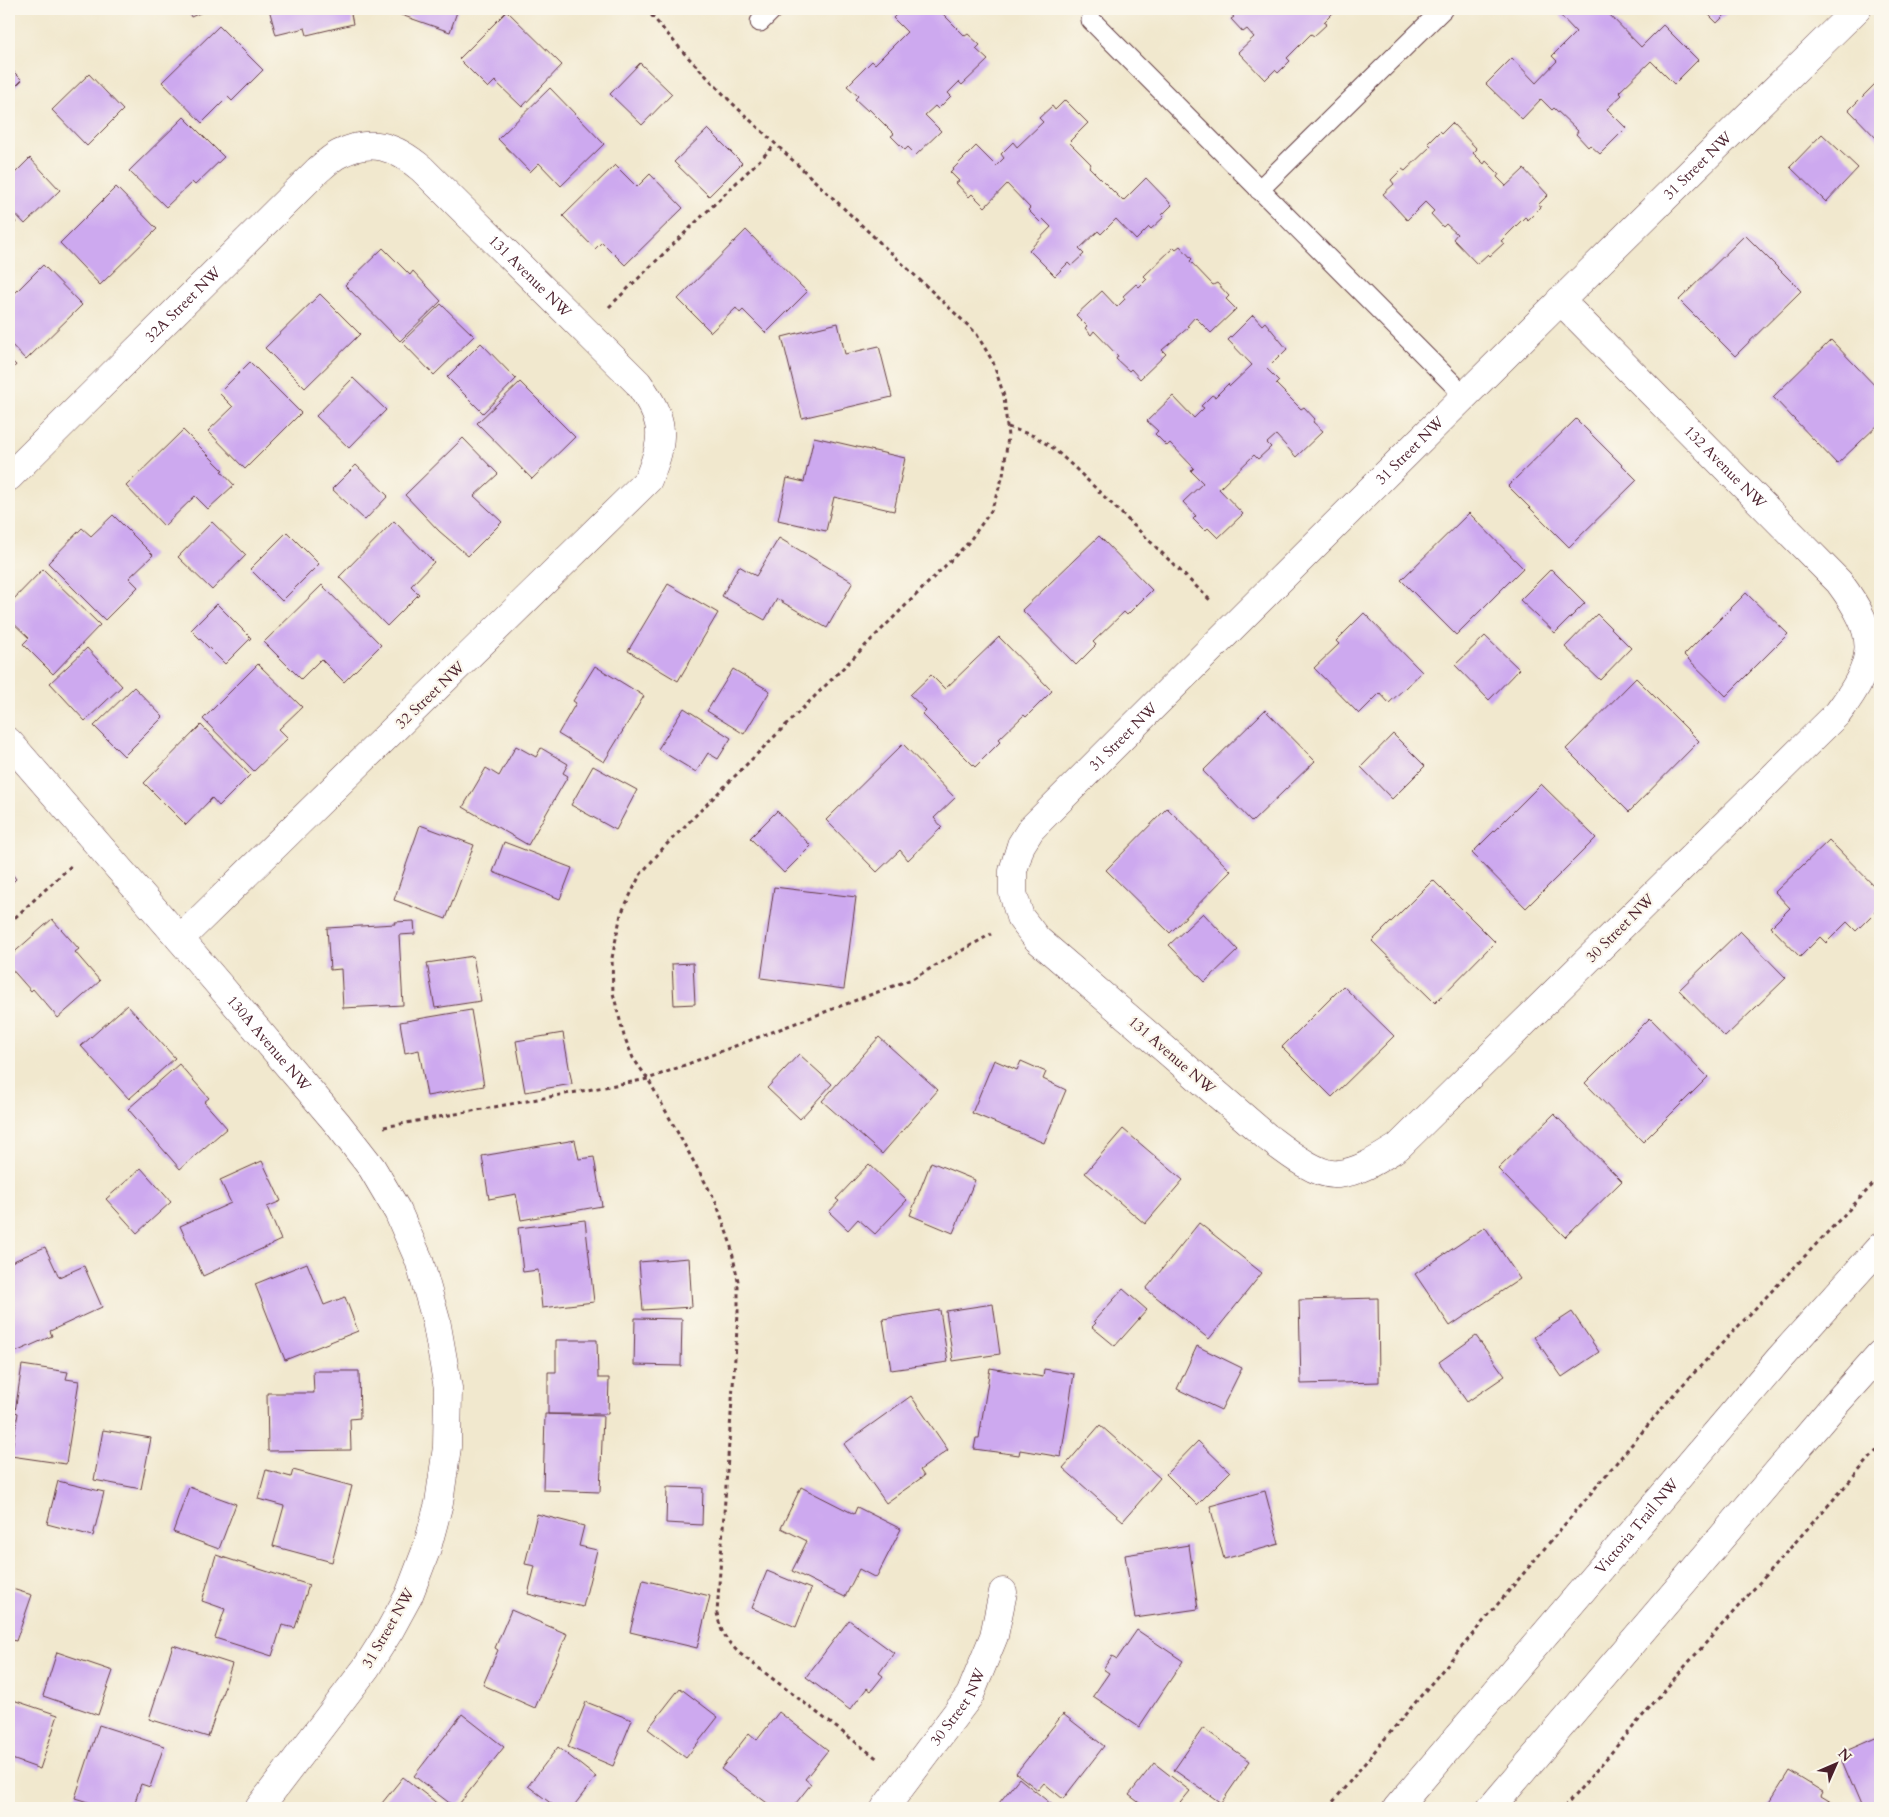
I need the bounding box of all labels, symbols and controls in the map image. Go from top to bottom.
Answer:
street label: 31 Street NW [1659,127,1737,204]
street label: 131 Avenue NW [484,231,576,322]
street label: 32A Street NW [140,262,225,347]
street label: 31 Street NW [1371,412,1449,489]
street label: 132 Avenue NW [1680,421,1771,513]
street label: 32 Street NW [391,657,469,733]
street label: 31 Street NW [1085,698,1162,775]
street label: 30 Street NW [1582,889,1659,966]
street label: 130A Avenue NW [223,991,316,1096]
street label: 131 Avenue NW [1124,1012,1220,1099]
street label: Victoria Trail NW [1590,1474,1683,1578]
street label: 31 Street NW [357,1584,419,1671]
street label: 30 Street NW [925,1665,990,1750]
north arrow [1812,1740,1862,1790]
text: N [1834,1744,1856,1766]

